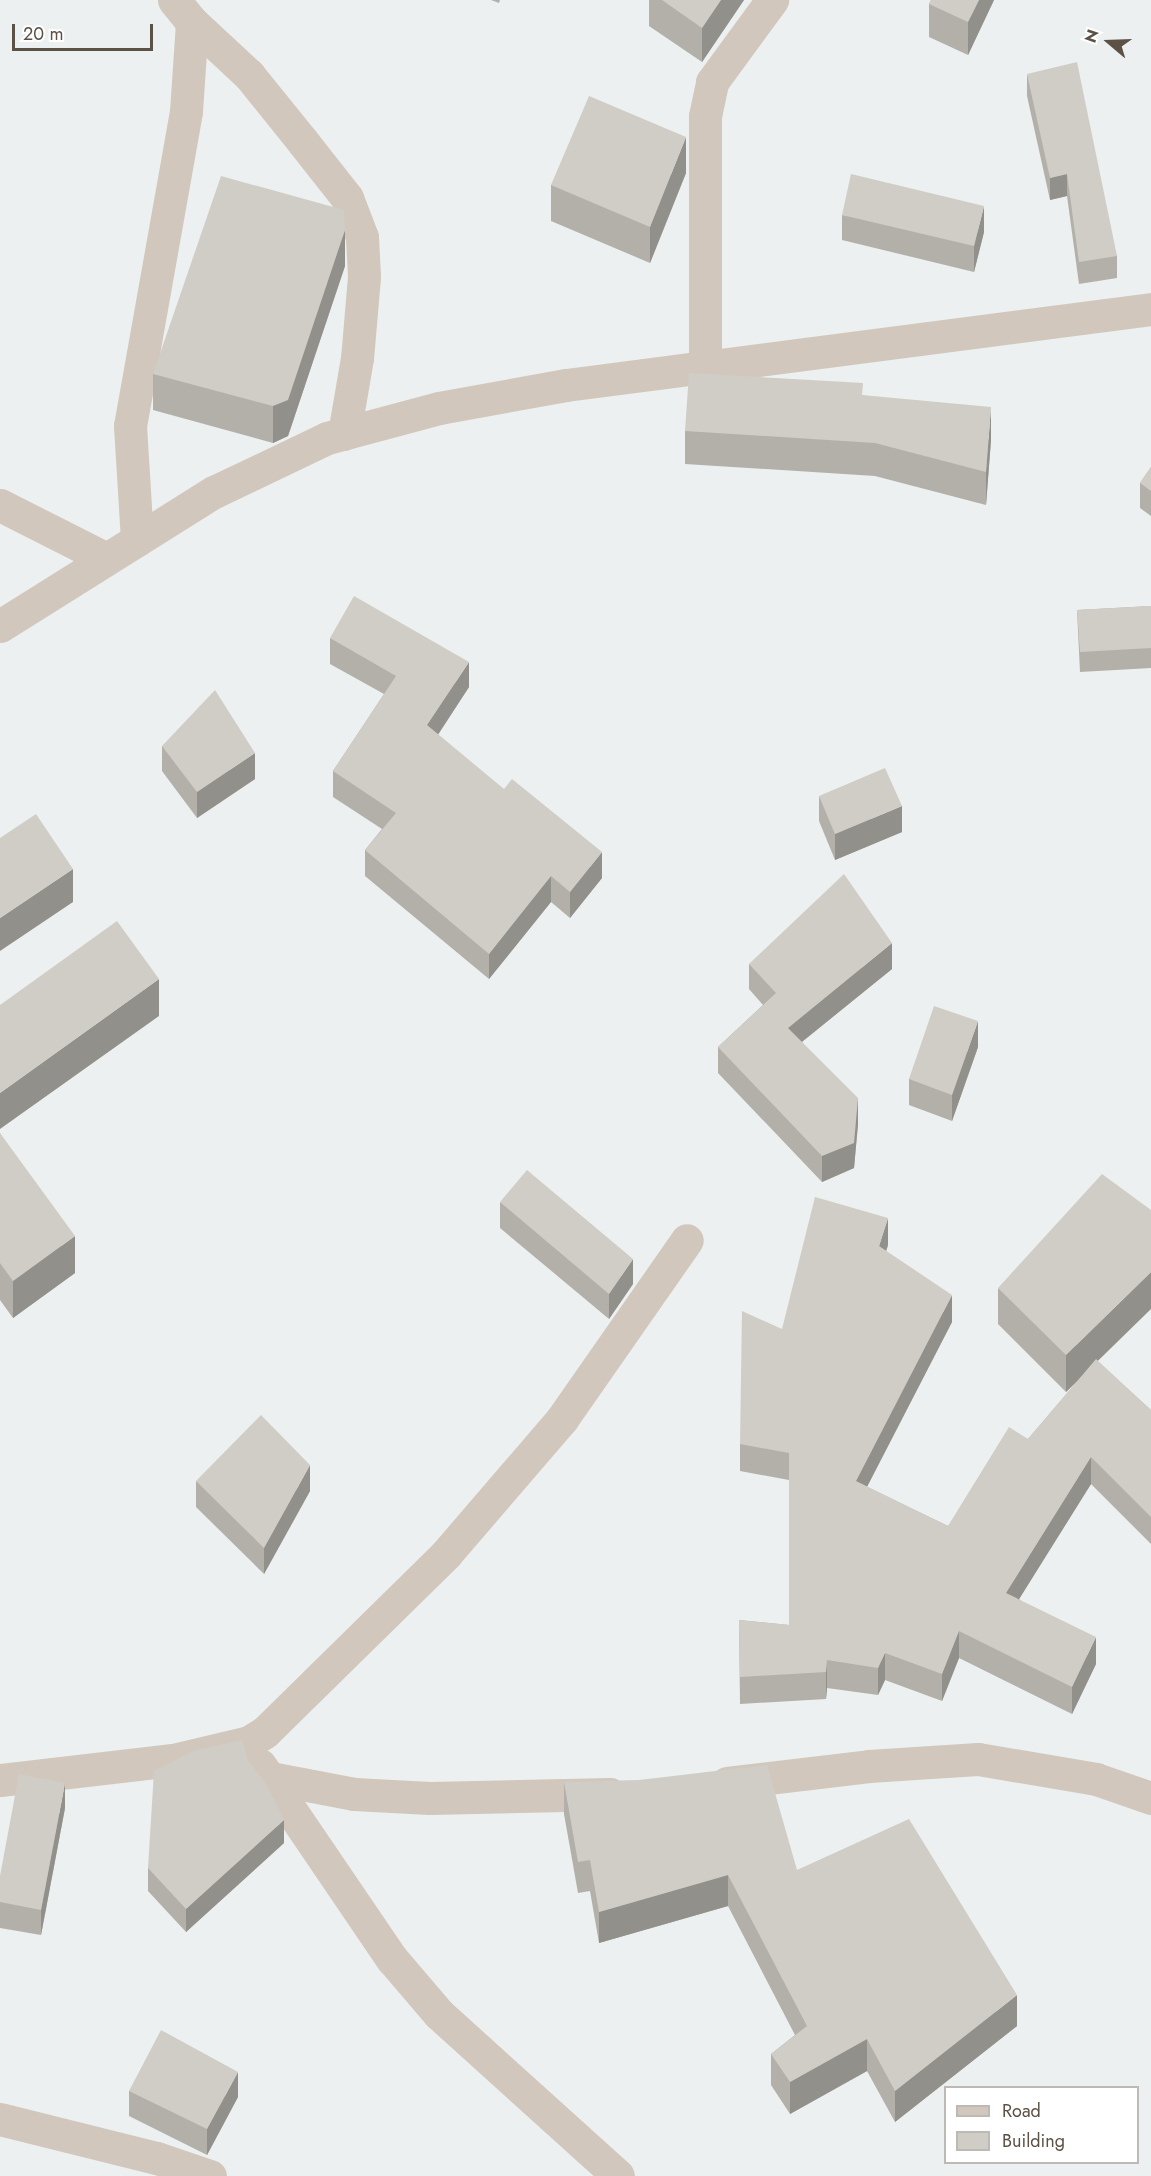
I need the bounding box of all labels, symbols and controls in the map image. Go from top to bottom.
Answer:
scale bar [15,12,156,50]
north arrow [1079,12,1139,72]
text: 20 m [23,21,63,47]
text: N [1079,26,1104,46]
legend [944,2086,1139,2164]
text: Road [1002,2098,1041,2124]
text: Building [1002,2128,1065,2154]

